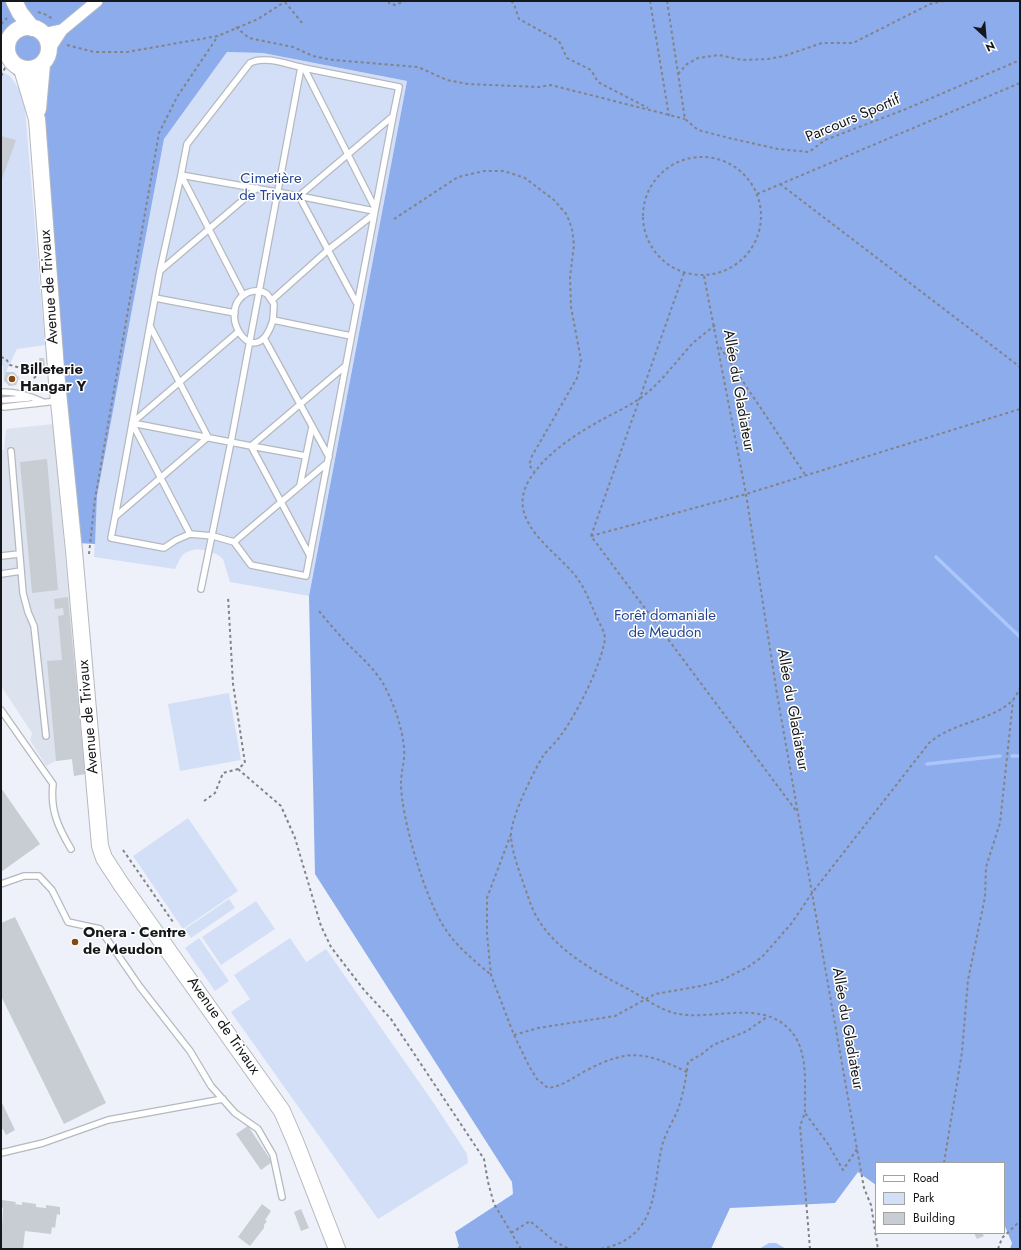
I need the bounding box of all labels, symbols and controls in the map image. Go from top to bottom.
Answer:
north arrow [965,16,1005,56]
text: N [983,38,998,56]
street label: Parcours Sportif [803,91,903,147]
park label: Cimetière de Trivaux [239,170,303,205]
street label: Avenue de Trivaux [37,229,63,345]
street label: Allée du Gladiateur [718,328,758,454]
place label: Billeterie Hangar Y [20,361,86,396]
marker: Billeterie Hangar Y [7,374,17,384]
park label: Forêt domaniale de Meudon [614,607,716,642]
street label: Allée du Gladiateur [772,647,812,773]
street label: Avenue de Trivaux [75,659,103,775]
place label: Onera - Centre de Meudon [83,924,186,959]
marker: Onera - Centre de Meudon [70,937,80,947]
street label: Allée du Gladiateur [827,966,867,1092]
street label: Avenue de Trivaux [183,974,263,1078]
legend [875,1162,1005,1234]
text: Road [913,1169,939,1187]
text: Park [913,1189,934,1207]
text: Building [913,1209,955,1227]

